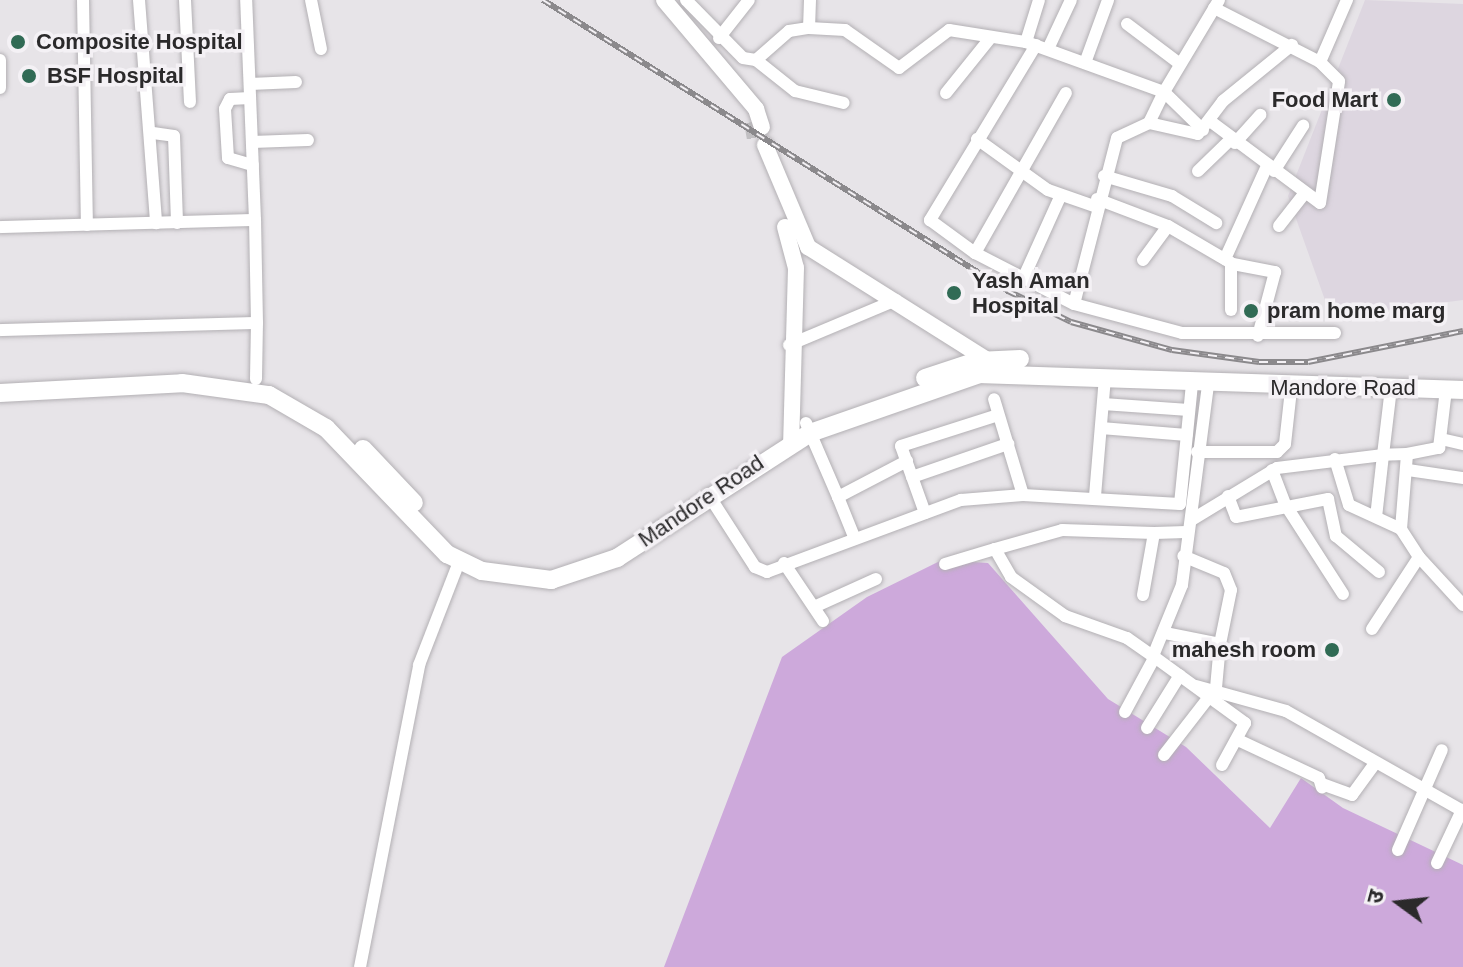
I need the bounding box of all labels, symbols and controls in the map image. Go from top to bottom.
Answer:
place label: Composite Hospital [36,29,243,55]
marker: Composite Hospital [7,31,29,53]
place label: BSF Hospital [47,63,184,89]
marker: BSF Hospital [18,65,40,87]
place label: Food Mart [1272,87,1378,113]
marker: Food Mart [1385,91,1403,109]
place label: Yash Aman Hospital [972,267,1091,318]
marker: Yash Aman Hospital [943,282,965,304]
place label: pram home marg [1267,298,1445,324]
marker: pram home marg [1242,302,1260,320]
street label: Mandore Road [1270,375,1416,401]
street label: Mandore Road [633,449,769,553]
place label: mahesh room [1172,637,1316,663]
marker: mahesh room [1323,641,1341,659]
north arrow [1359,863,1439,943]
text: उ [1362,887,1389,906]

